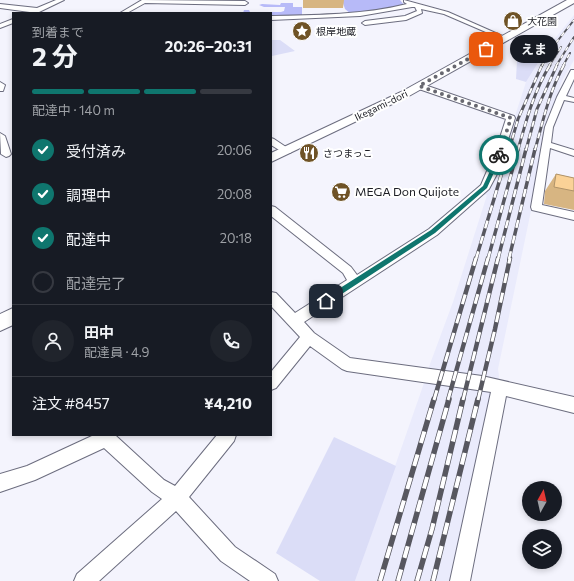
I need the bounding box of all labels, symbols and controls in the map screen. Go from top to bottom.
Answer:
shop icon: 大花園 [502,10,524,32]
place label: 大花園 [527,15,557,27]
place icon: 根岸地蔵 [291,20,313,42]
text: 到着まで [32,24,84,40]
place label: 根岸地蔵 [316,25,356,37]
pin [469,32,503,66]
callout: えま [510,35,558,63]
text: 20:26–20:31 [165,37,252,55]
icon: bag [475,38,497,60]
text: 2 分 [32,40,78,71]
text: えま [521,41,547,57]
street label: Ikegami-dori [352,87,410,123]
text: 配達中 · 140 m [32,102,115,118]
courier [479,135,519,175]
icon: check [32,139,54,161]
text: 受付済み [66,142,126,160]
text: 20:06 [217,142,252,158]
restaurant icon: さつまっこ [298,142,320,164]
icon: bike [488,144,510,166]
place label: さつまっこ [323,147,373,159]
supermarket icon: MEGA Don Quijote [330,181,352,203]
icon: check [32,183,54,205]
place label: MEGA Don Quijote [355,184,459,198]
text: 調理中 [66,186,111,204]
text: 20:08 [217,186,252,202]
icon: check [32,227,54,249]
text: 配達中 [66,230,111,248]
text: 20:18 [220,230,252,246]
text: 配達完了 [66,274,126,292]
pin [309,284,343,318]
icon: home [315,290,337,312]
button: person [32,320,74,362]
button: phone [210,320,252,362]
text: 田中 [84,323,114,341]
text: 配達員 · 4.9 [84,344,150,360]
text: 注文 #8457 [32,394,110,412]
text: ¥4,210 [204,394,252,412]
north arrow [522,481,562,521]
map controls [522,481,562,569]
button: layers [522,529,562,569]

